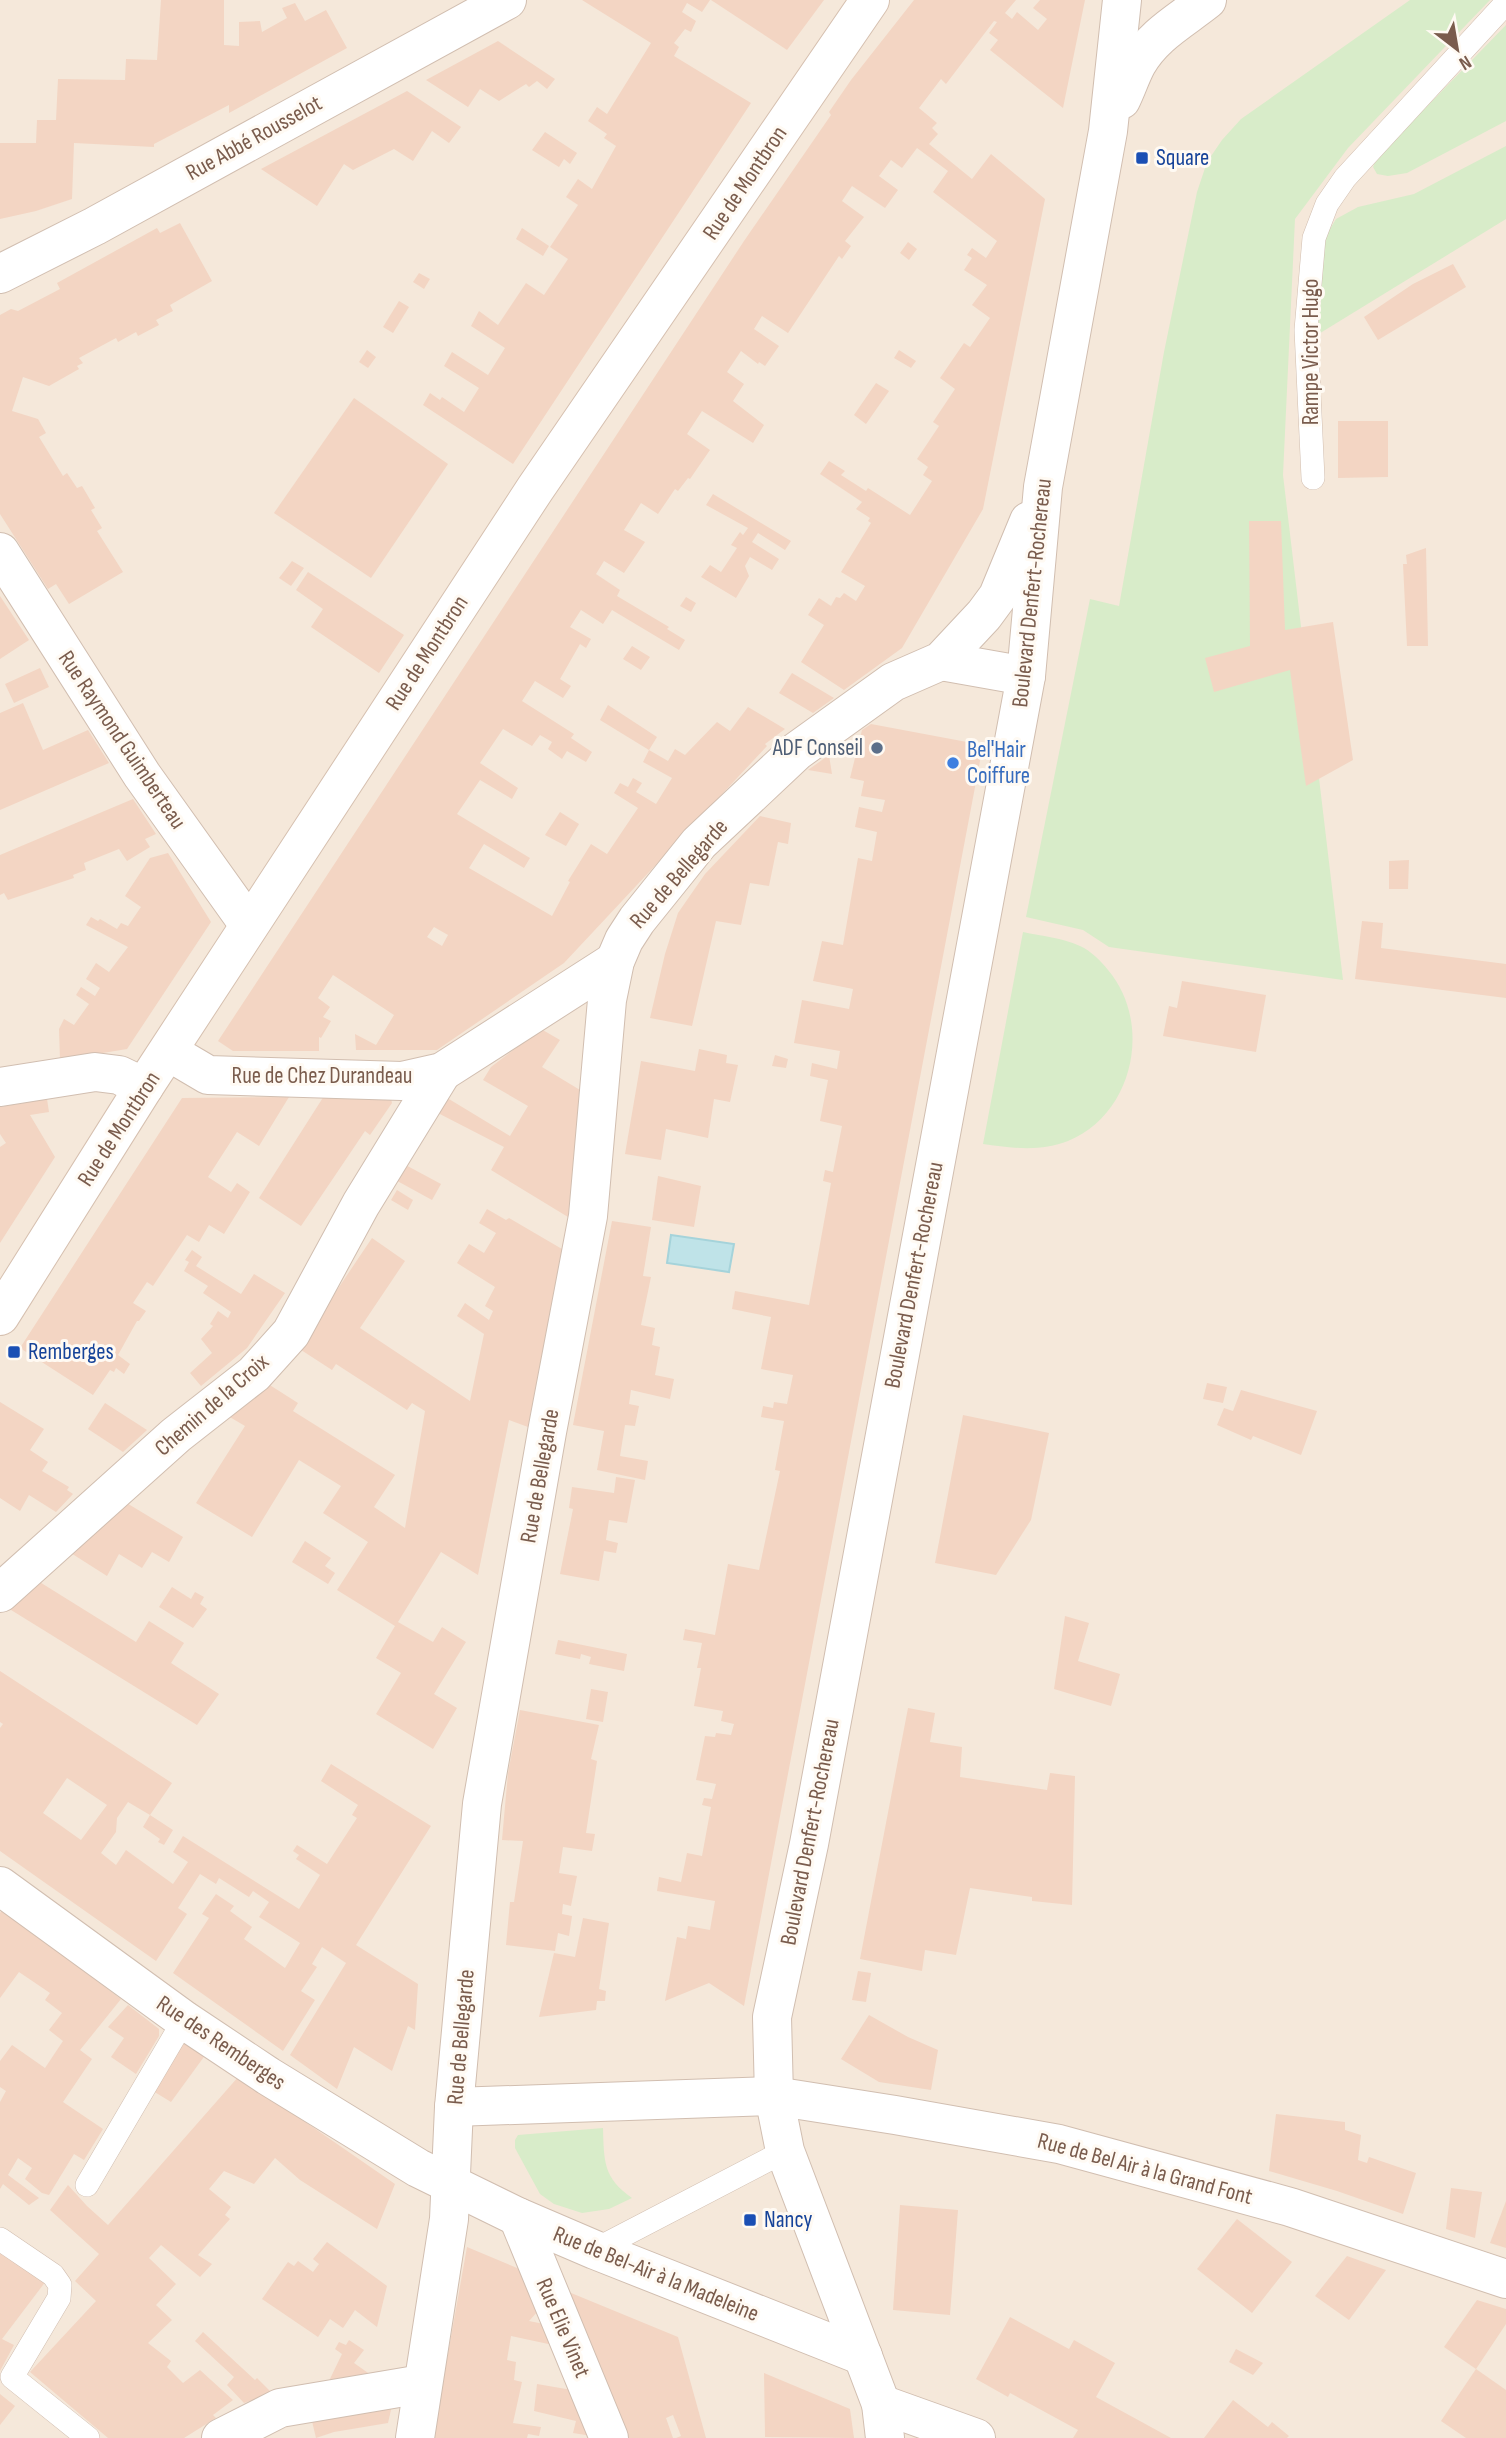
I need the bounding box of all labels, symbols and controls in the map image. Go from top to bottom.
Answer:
north arrow [1422,14,1492,84]
text: N [1455,50,1475,75]
street label: Rue Abbé Rousselot [181,89,327,187]
street label: Rue de Montbron [697,121,793,245]
place label: Square [1156,144,1209,172]
marker: Square [1134,150,1150,166]
street label: Rampe Victor Hugo [1297,279,1325,425]
street label: Boulevard Denfert-Rochereau [1006,477,1058,709]
street label: Rue de Montbron [380,590,474,716]
street label: Rue Raymond Guimberteau [52,646,192,834]
place label: ADF Conseil [772,734,863,762]
place label: Bel'Hair Coiffure [967,736,1030,790]
marker: ADF Conseil [869,740,885,756]
marker: Bel'Hair Coiffure [945,755,961,771]
street label: Rue de Bellegarde [624,814,734,934]
street label: Rue de Chez Durandeau [232,1062,412,1090]
street label: Rue de Montbron [72,1066,166,1192]
street label: Boulevard Denfert-Rochereau [878,1159,950,1391]
place label: Remberges [28,1338,114,1366]
marker: Remberges [6,1344,22,1360]
street label: Chemin de la Croix [149,1348,275,1462]
street label: Rue de Bellegarde [514,1407,566,1545]
street label: Boulevard Denfert-Rochereau [774,1716,846,1948]
street label: Rue de Bellegarde [441,1968,481,2106]
street label: Rue des Remberges [151,1990,291,2096]
street label: Rue de Bel Air à la Grand Font [1034,2127,1256,2211]
place label: Nancy [764,2206,812,2234]
marker: Nancy [742,2212,758,2228]
street label: Rue de Bel-Air à la Madeleine [549,2220,763,2328]
street label: Rue Elie Vinet [530,2274,596,2382]

